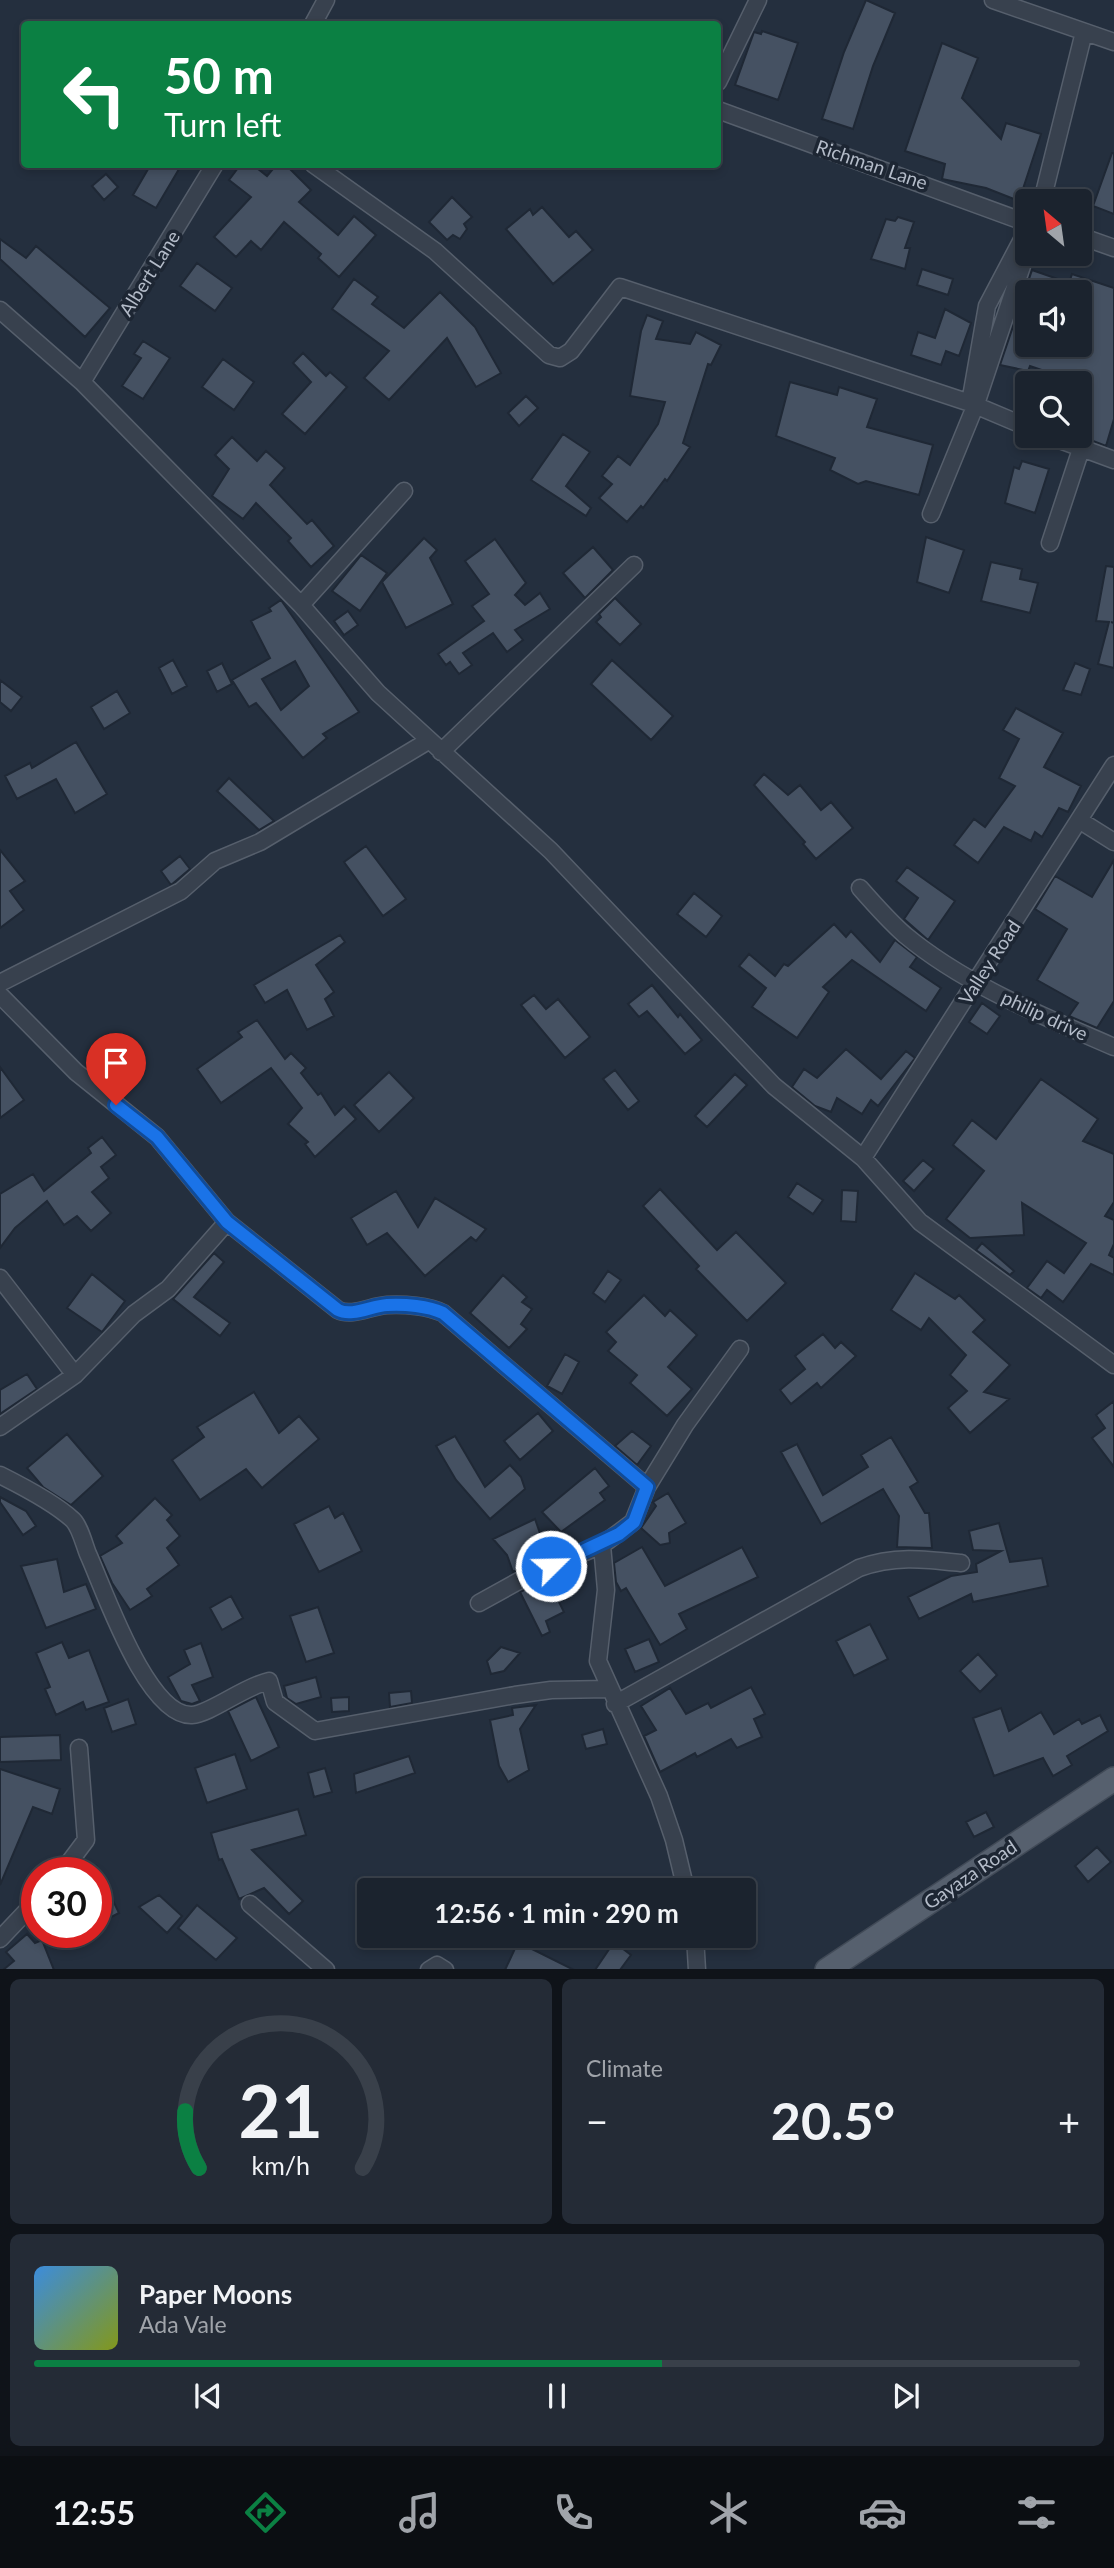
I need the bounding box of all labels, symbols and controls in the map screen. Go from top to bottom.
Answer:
text: 50 m [164,46,274,104]
icon: left [49,49,140,140]
text: Turn left [164,105,281,144]
street label: Richman Lane [813,134,931,194]
north arrow [1015,189,1092,266]
map controls [1015,189,1092,448]
street label: Albert Lane [114,226,184,320]
button: sound [1015,280,1092,357]
button: search [1015,371,1092,448]
street label: Valley Road [953,915,1025,1009]
street label: philip drive [998,985,1092,1045]
pin [86,1033,146,1105]
icon: arrive [97,1044,135,1082]
position arrow [514,1529,588,1603]
street label: Gayaza Road [919,1835,1021,1913]
speed limit sign: 30 [21,1857,112,1948]
text: 12:56 · 1 min · 290 m [434,1897,679,1929]
text: Climate [586,2054,663,2082]
text: 21 [239,2066,323,2154]
text: 20.5° [771,2089,895,2151]
text: − [586,2098,608,2144]
text: + [1058,2098,1080,2144]
text: km/h [252,2149,310,2179]
text: Paper Moons [139,2278,292,2310]
text: Ada Vale [139,2310,227,2338]
icon: previous [189,2377,227,2415]
icon: pause [538,2377,576,2415]
icon: next [887,2377,925,2415]
icon: directions [241,2488,290,2537]
icon: music [395,2488,444,2537]
icon: phone [549,2488,598,2537]
icon: climate [704,2488,753,2537]
icon: car [858,2488,907,2537]
icon: filters [1012,2488,1061,2537]
text: 12:55 [53,2493,135,2532]

